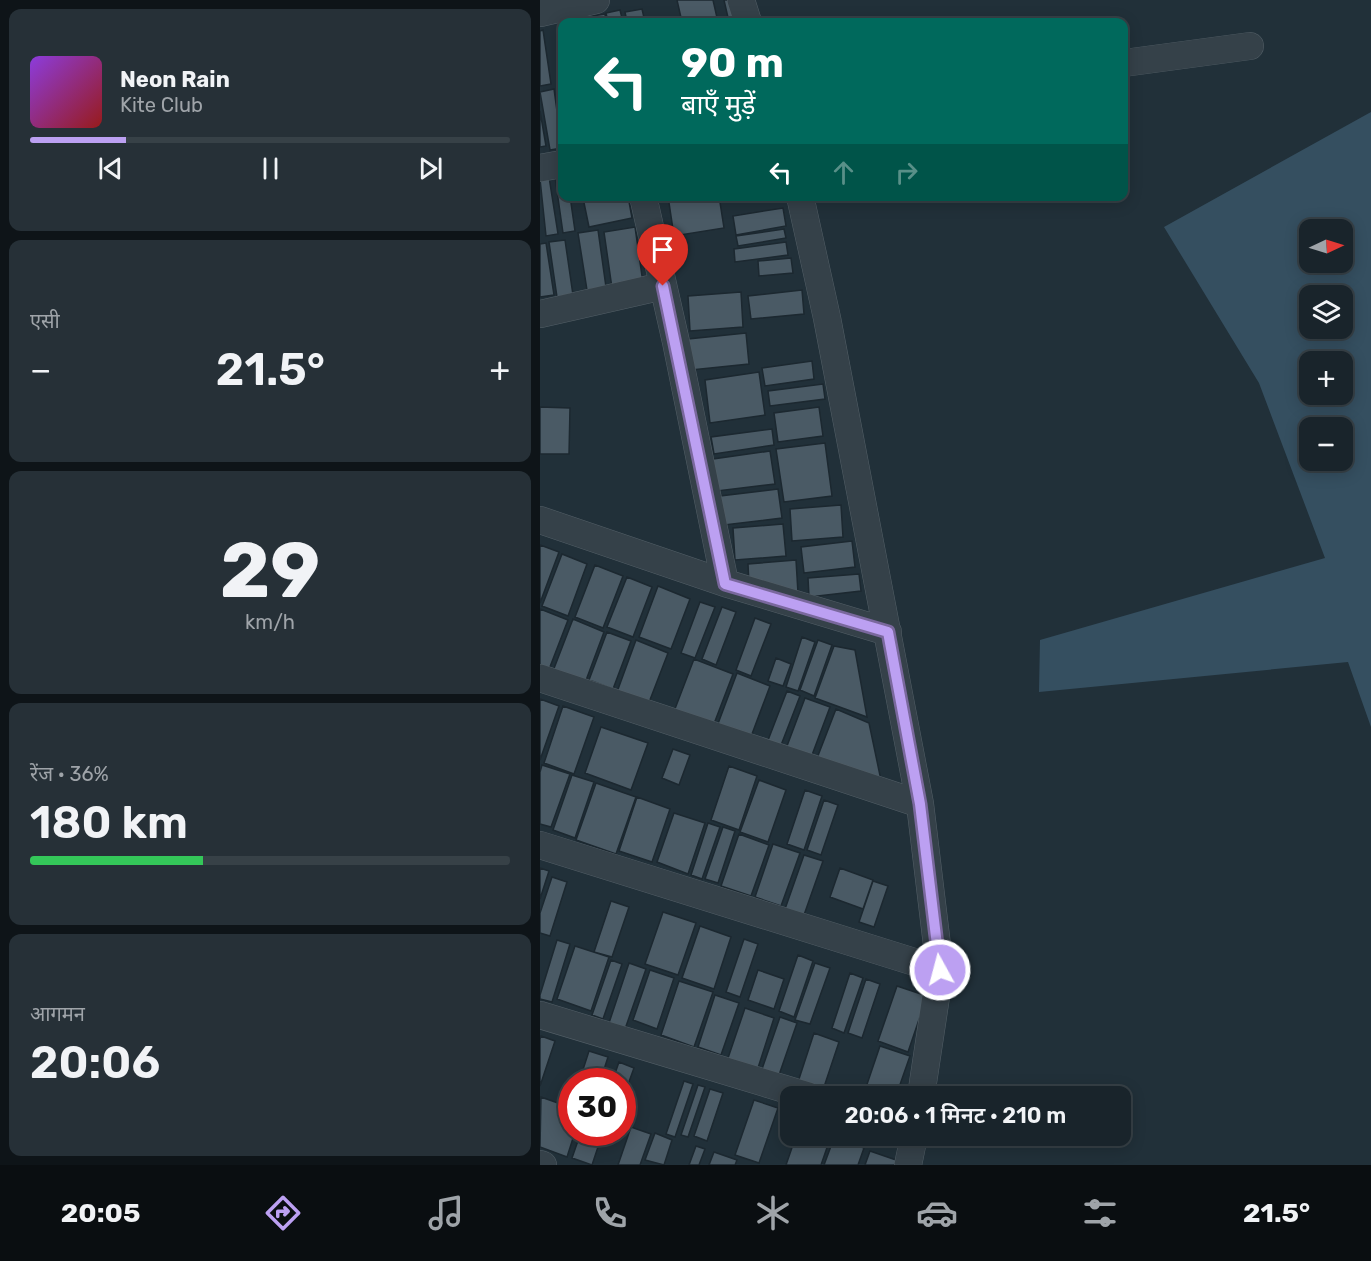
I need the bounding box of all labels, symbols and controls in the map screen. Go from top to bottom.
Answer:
text: 90 m [681,38,784,88]
icon: left [582,42,660,120]
text: Neon Rain [120,66,230,93]
text: बाएँ मुड़ें [681,89,756,121]
text: Kite Club [120,93,203,117]
icon: previous [94,152,127,185]
icon: pause [254,152,287,185]
icon: next [414,152,447,185]
icon: left [764,156,797,189]
icon: ahead [827,156,860,189]
icon: right [890,156,923,189]
north arrow [1299,219,1353,273]
map controls [1299,219,1353,471]
pin [637,224,688,286]
icon: arrive [646,233,679,266]
button: layers [1299,285,1353,339]
text: एसी [30,309,60,333]
text: 21.5° [216,343,325,396]
text: − [30,350,51,389]
text: + [489,350,510,389]
button: + [1299,351,1353,405]
button: − [1299,417,1353,471]
text: 29 [220,524,320,617]
text: km/h [245,610,295,634]
text: रेंज · 36% [30,762,109,786]
text: 180 km [30,796,188,849]
position arrow [908,938,972,1002]
text: आगमन [30,1002,85,1026]
text: 20:06 [30,1036,160,1089]
speed limit sign: 30 [558,1068,636,1146]
text: 20:06 · 1 मिनट · 210 m [845,1102,1066,1129]
icon: directions [262,1192,304,1234]
icon: music [425,1192,467,1234]
icon: phone [589,1192,631,1234]
icon: climate [752,1192,794,1234]
icon: car [916,1192,958,1234]
icon: filters [1079,1192,1121,1234]
text: 20:05 [61,1197,140,1229]
text: 21.5° [1243,1197,1310,1229]

